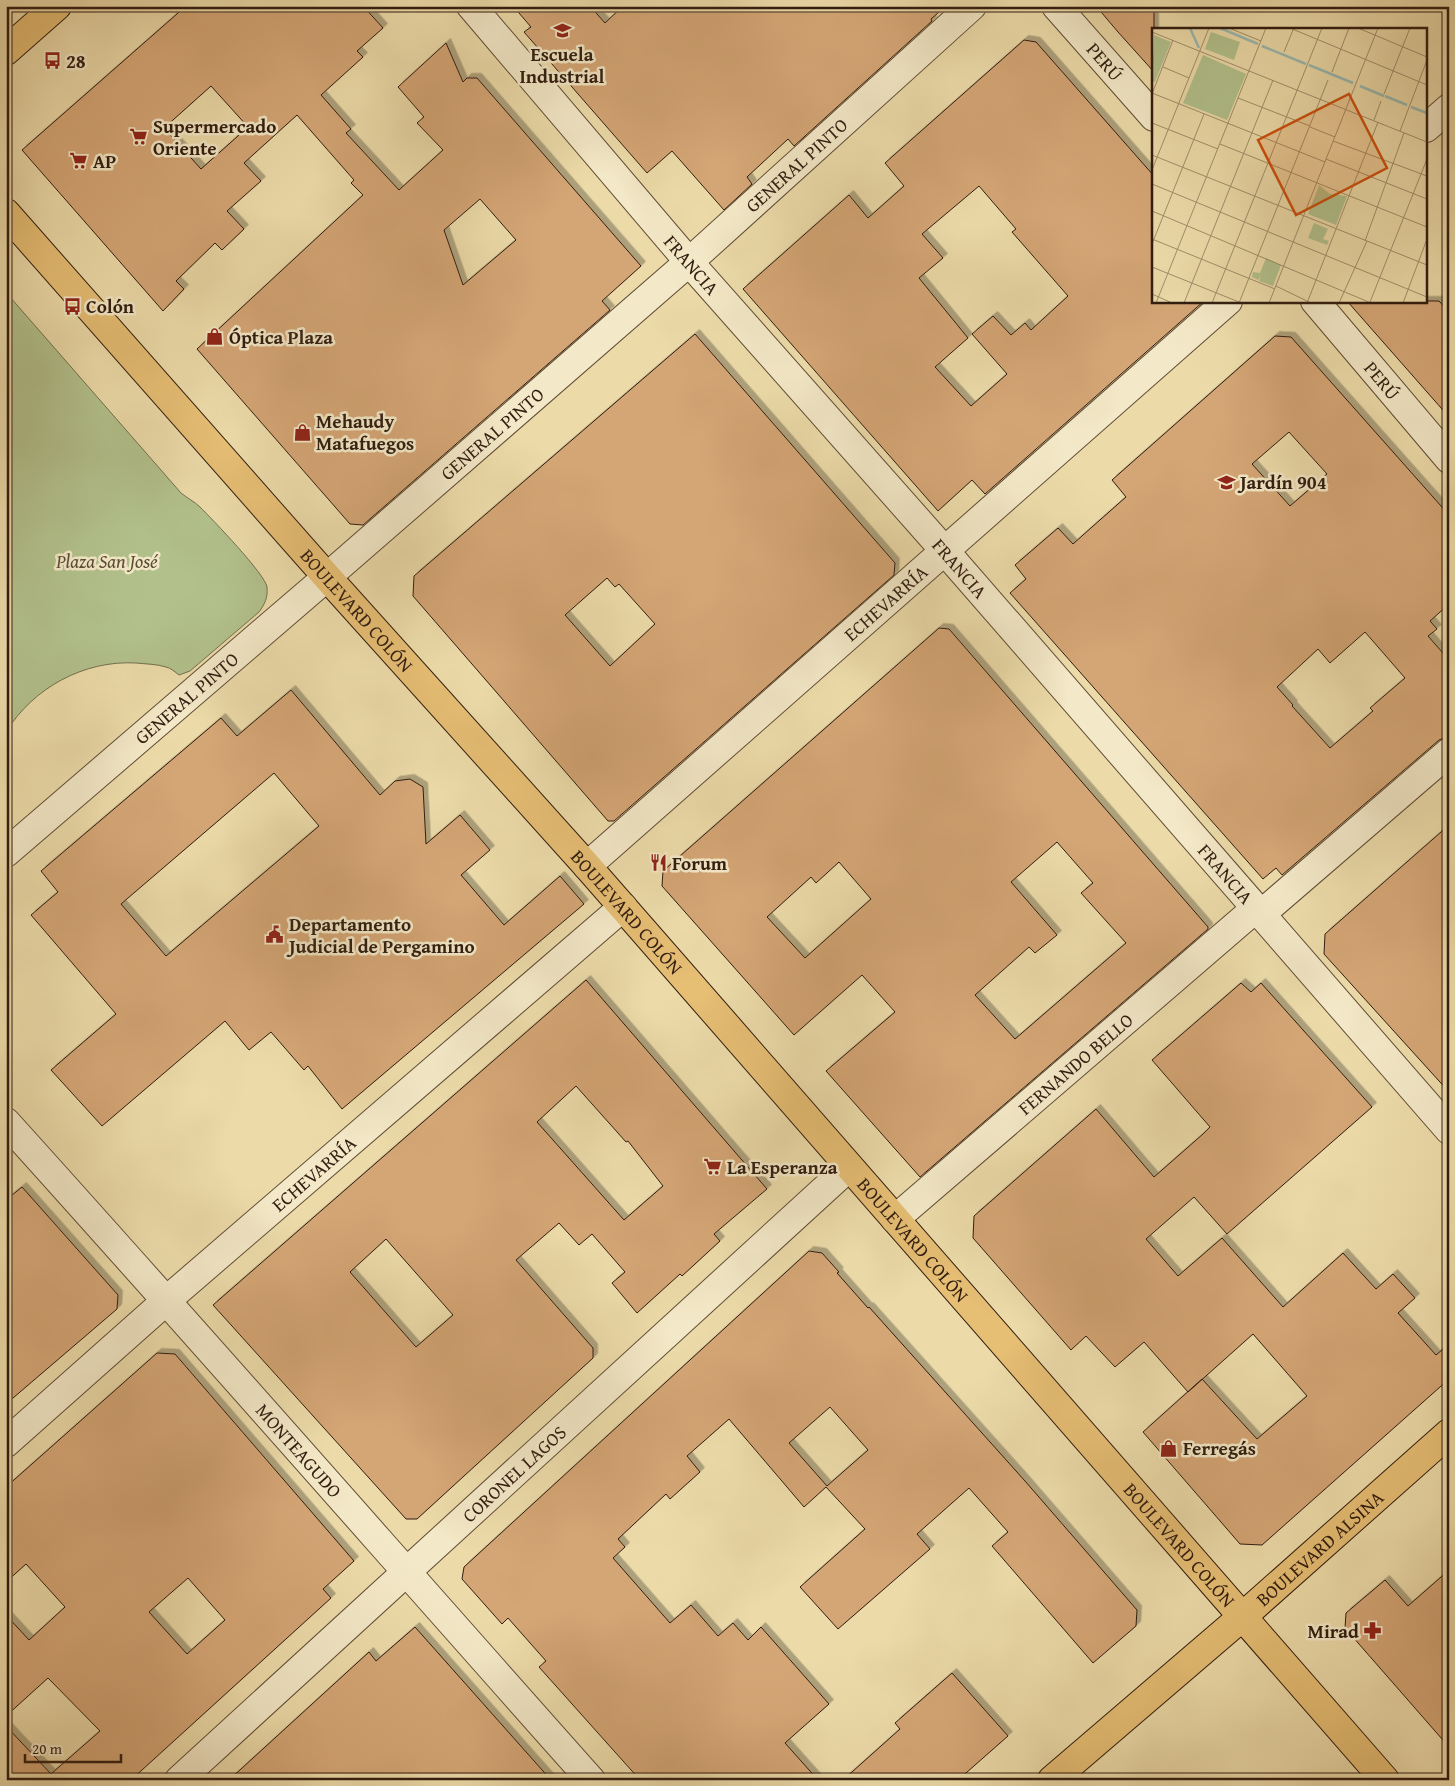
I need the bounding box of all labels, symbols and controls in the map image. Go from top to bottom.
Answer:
school or university icon: Escuela Industrial [552,21,572,41]
inset map [1152,28,1428,302]
street label: PERÚ [1080,36,1130,87]
place label: Escuela Industrial [519,40,605,90]
place label: 28 [66,47,86,75]
bus stop icon: 28 [42,51,62,71]
street label: GENERAL PINTO [739,111,854,219]
place label: Supermercado Oriente [153,112,276,162]
supermarket icon: Supermercado Oriente [129,127,149,147]
place label: AP [93,147,116,175]
supermarket icon: AP [69,151,89,171]
street label: FRANCIA [657,228,726,301]
place label: Colón [86,292,135,320]
bus stop icon: Colón [62,296,82,316]
place label: Óptica Plaza [229,323,333,351]
shop icon: Óptica Plaza [205,327,225,347]
street label: PERÚ [1358,355,1407,406]
street label: GENERAL PINTO [434,380,550,487]
place label: Mehaudy Matafuegos [316,407,414,457]
shop icon: Mehaudy Matafuegos [292,422,312,442]
place label: Jardín 904 [1237,468,1327,496]
school or university icon: Jardín 904 [1216,472,1236,492]
street label: FRANCIA [926,532,994,605]
street label: BOULEVARD COLÓN [294,542,420,678]
park label: Plaza San José [55,547,159,575]
street label: ECHEVARRÍA [837,558,934,648]
street label: GENERAL PINTO [128,645,245,751]
street label: FRANCIA [1192,837,1260,910]
street label: BOULEVARD COLÓN [565,843,689,980]
place label: Forum [672,849,728,877]
restaurant icon: Forum [648,853,668,873]
place label: Departamento Judicial de Pergamino [286,910,475,960]
public building icon: Departamento Judicial de Pergamino [265,925,285,945]
street label: FERNANDO BELLO [1012,1006,1139,1121]
street label: ECHEVARRÍA [265,1129,362,1218]
place label: La Esperanza [727,1153,838,1181]
supermarket icon: La Esperanza [703,1157,723,1177]
street label: BOULEVARD COLÓN [851,1171,976,1308]
street label: MONTEAGUDO [249,1397,349,1504]
street label: CORONEL LAGOS [456,1419,572,1529]
place label: Ferregás [1183,1434,1256,1462]
shop icon: Ferregás [1159,1438,1179,1458]
street label: BOULEVARD COLÓN [1117,1476,1242,1613]
street label: BOULEVARD ALSINA [1249,1483,1390,1613]
place label: Mirad [1308,1617,1359,1645]
pharmacy icon: Mirad [1363,1621,1383,1641]
scale bar [25,1731,121,1763]
text: 20 m [32,1738,63,1759]

